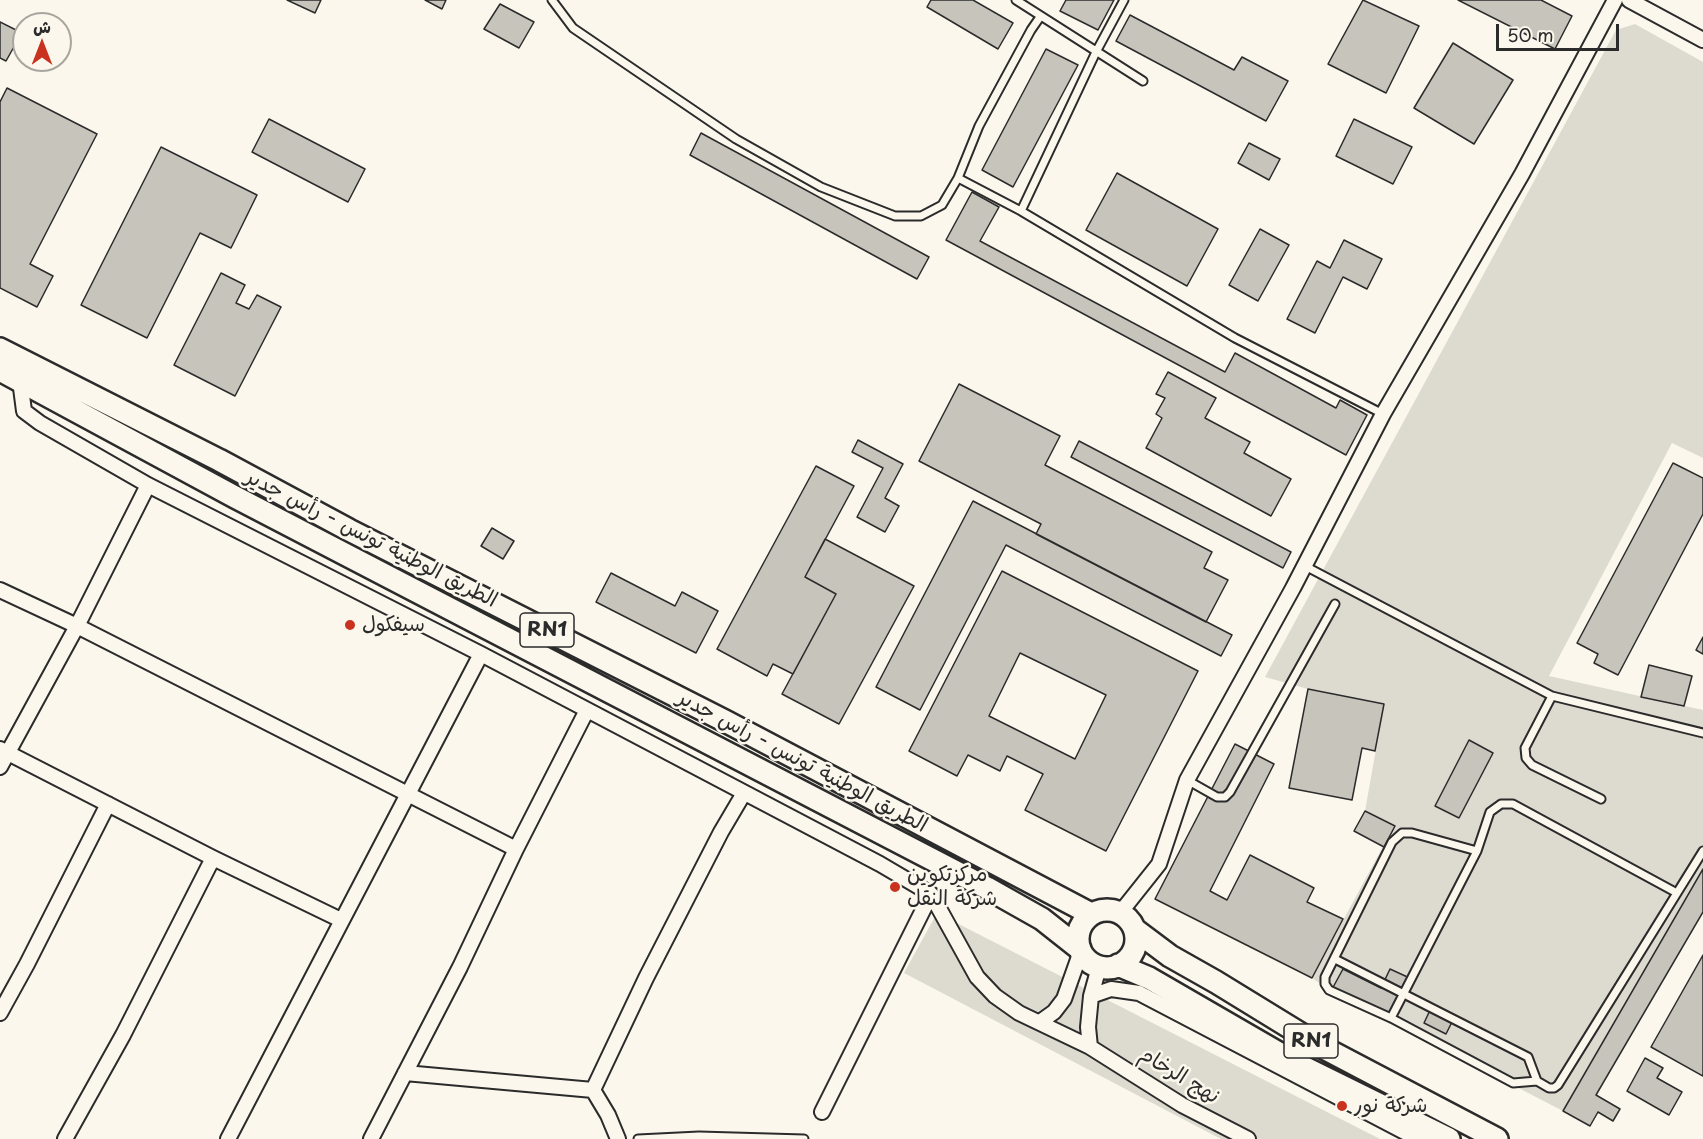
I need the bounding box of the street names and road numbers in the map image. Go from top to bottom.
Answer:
street label: الطريق الوطنية تونس - رأس جدير [241,464,501,614]
road number: RN1 [520,613,574,647]
street label: الطريق الوطنية تونس - رأس جدير [673,685,931,839]
road number: RN1 [1284,1024,1338,1058]
street label: نهج الرخام [1134,1042,1224,1110]

